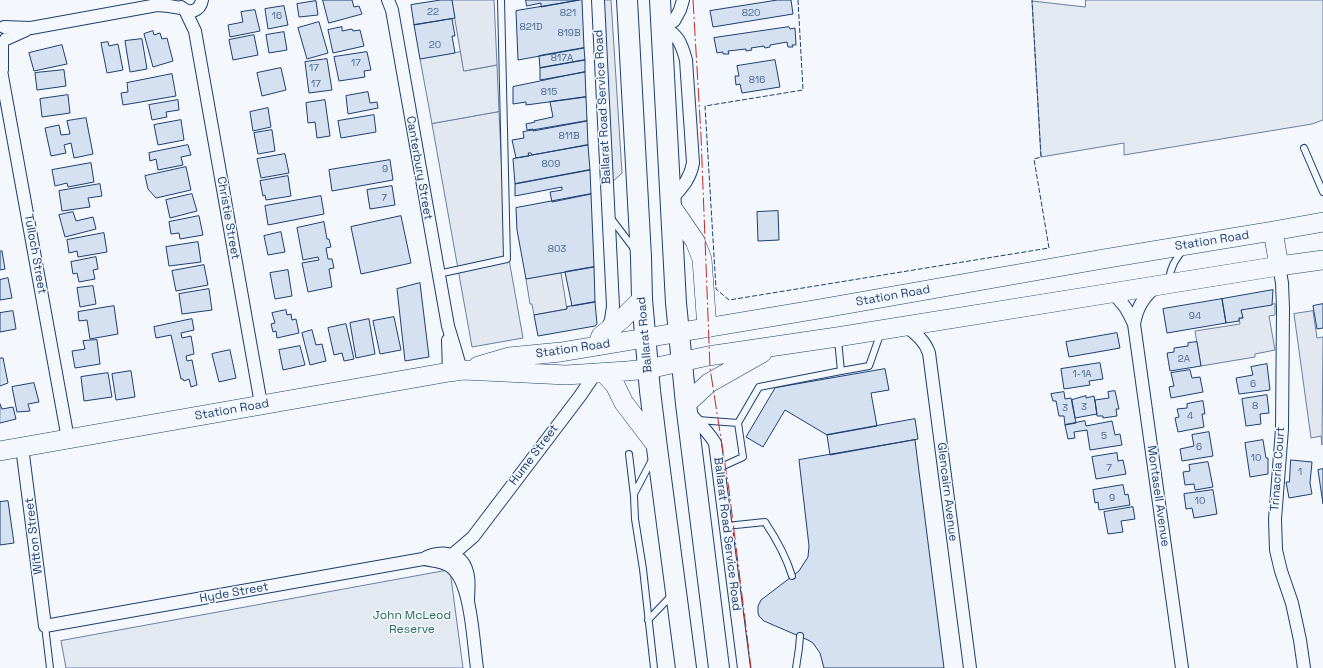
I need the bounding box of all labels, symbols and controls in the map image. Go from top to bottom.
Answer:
house number: 22 [427,6,439,18]
house number: 821 [560,7,576,19]
house number: 820 [742,7,760,19]
house number: 16 [272,10,282,22]
house number: 821D [519,21,543,33]
house number: 819B [557,27,581,39]
street label: Ballarat Road Service Road [592,29,614,185]
house number: 20 [429,39,441,51]
house number: 817A [551,52,573,64]
house number: 17 [351,57,361,69]
house number: 17 [309,62,319,74]
house number: 816 [749,74,765,86]
house number: 17 [311,78,321,90]
house number: 815 [541,86,557,98]
street label: Canterbury Street [403,115,435,221]
house number: 811B [558,130,580,142]
house number: 809 [542,158,560,170]
house number: 9 [382,163,388,175]
street label: Christie Street [214,175,242,261]
house number: 7 [381,192,387,204]
street label: Tulloch Street [21,213,49,295]
street label: Station Road [1174,228,1250,254]
house number: 803 [548,243,566,255]
street label: Station Road [855,282,931,310]
street label: Ballarat Road [634,296,656,374]
house number: 94 [1189,310,1201,322]
street label: Station Road [535,337,611,361]
house number: 2A [1178,353,1190,365]
house number: 1-1A [1072,368,1092,380]
house number: 6 [1250,378,1256,390]
street label: Station Road [194,396,270,424]
house number: 8 [1252,400,1258,412]
house number: 3 [1081,401,1087,413]
house number: 3 [1062,402,1068,414]
house number: 4 [1187,410,1193,422]
street label: Hume Street [506,422,562,488]
street label: Trinacria Court [1268,426,1288,512]
house number: 5 [1101,430,1107,442]
house number: 6 [1196,441,1202,453]
street label: Glencairn Avenue [934,442,960,542]
street label: Montasell Avenue [1144,444,1172,548]
house number: 10 [1251,452,1261,464]
street label: Ballarat Road Service Road [710,456,744,612]
house number: 7 [1106,462,1112,474]
house number: 1 [1298,466,1302,478]
house number: 9 [1109,492,1115,504]
house number: 10 [1195,495,1205,507]
street label: Witton Street [22,497,46,575]
street label: Hyde Street [198,580,270,606]
park label: John McLeod Reserve [373,609,451,637]

